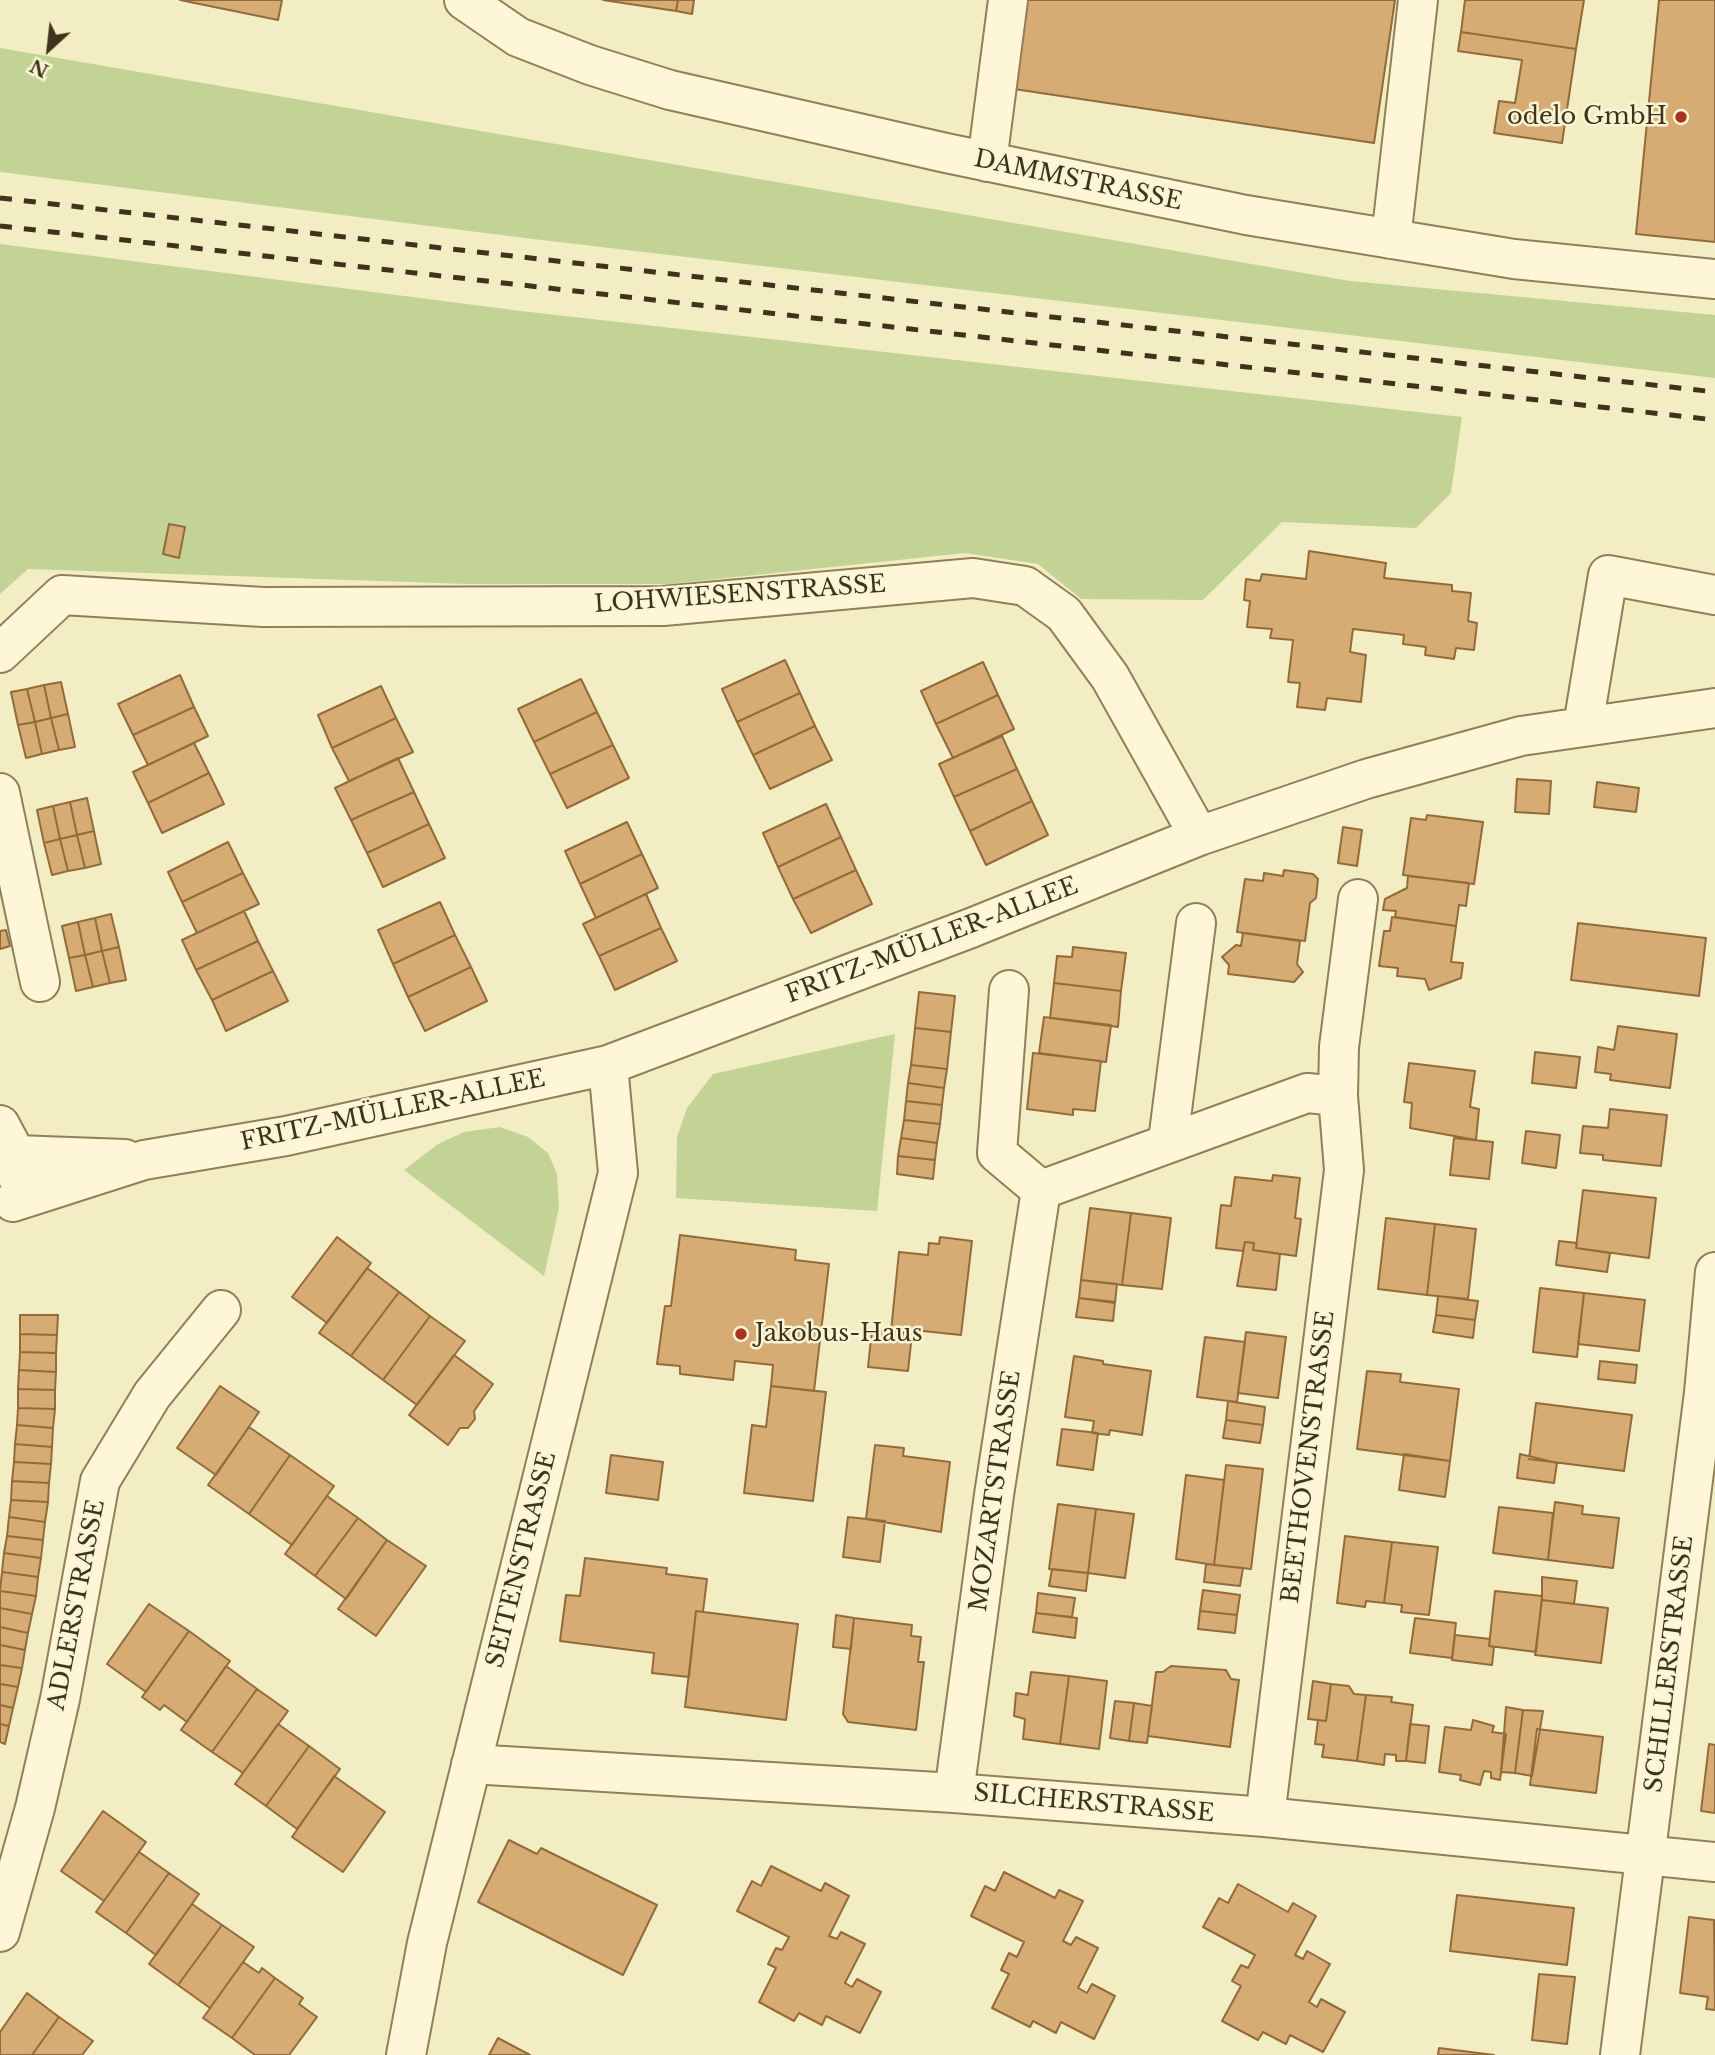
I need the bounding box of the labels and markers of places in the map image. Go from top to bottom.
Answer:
place label: odelo GmbH [1507,103,1667,131]
marker: odelo GmbH [1673,109,1689,125]
place label: Jakobus-Haus [755,1320,923,1348]
marker: Jakobus-Haus [733,1326,749,1342]

